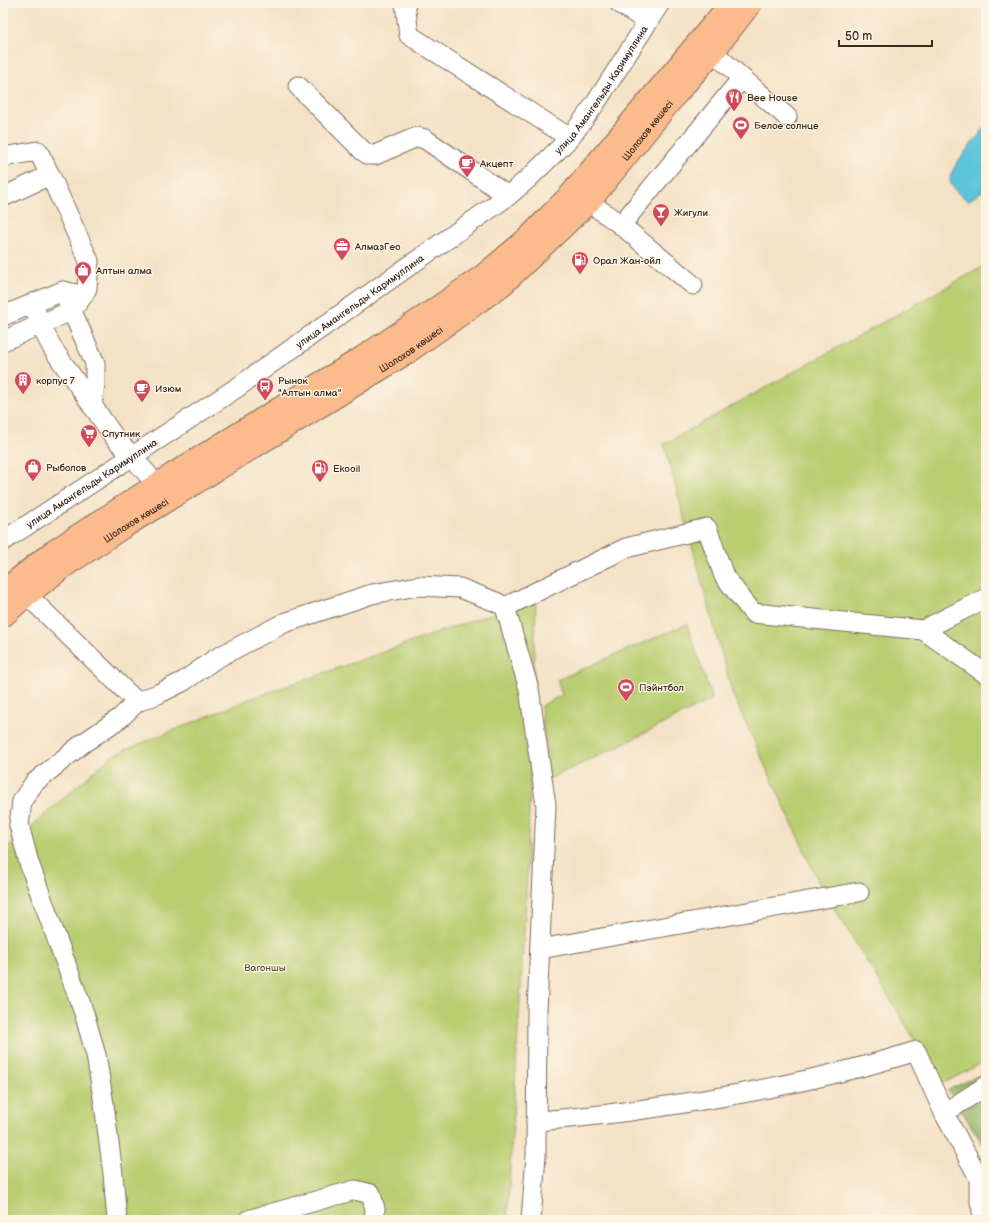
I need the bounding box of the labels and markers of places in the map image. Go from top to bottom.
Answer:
restaurant icon: Bee House [724,87,744,112]
place label: Bee House [747,92,798,104]
sports icon: Белое солнце [731,115,751,140]
place label: Белое солнце [754,120,819,132]
cafe icon: Акцепт [457,153,477,178]
place label: Акцепт [479,158,514,170]
bar icon: Жигули [651,202,671,227]
place label: Жигули [674,207,708,219]
office icon: АлмазГео [332,236,352,261]
place label: АлмазГео [354,241,400,253]
fuel station icon: Орал Жан-ойл [570,250,590,275]
place label: Орал Жан-ойл [593,255,661,267]
shop icon: Алтын алма [73,260,93,285]
place label: Алтын алма [95,265,152,277]
building icon: корпус 7 [13,370,33,395]
place label: корпус 7 [36,375,75,387]
place label: Рынок "Алтын алма" [278,375,342,399]
bus stop icon: Рынок "Алтын алма" [255,376,275,401]
cafe icon: Изюм [132,378,152,403]
place label: Изюм [155,383,181,395]
supermarket icon: Спутник [79,423,99,448]
place label: Спутник [102,428,141,440]
shop icon: Рыболов [23,457,43,482]
fuel station icon: Ekooil [310,458,330,483]
place label: Рыболов [46,462,87,474]
place label: Ekooil [333,463,360,475]
sports icon: Пэйнтбол [616,677,636,702]
place label: Пэйнтбол [639,682,684,694]

